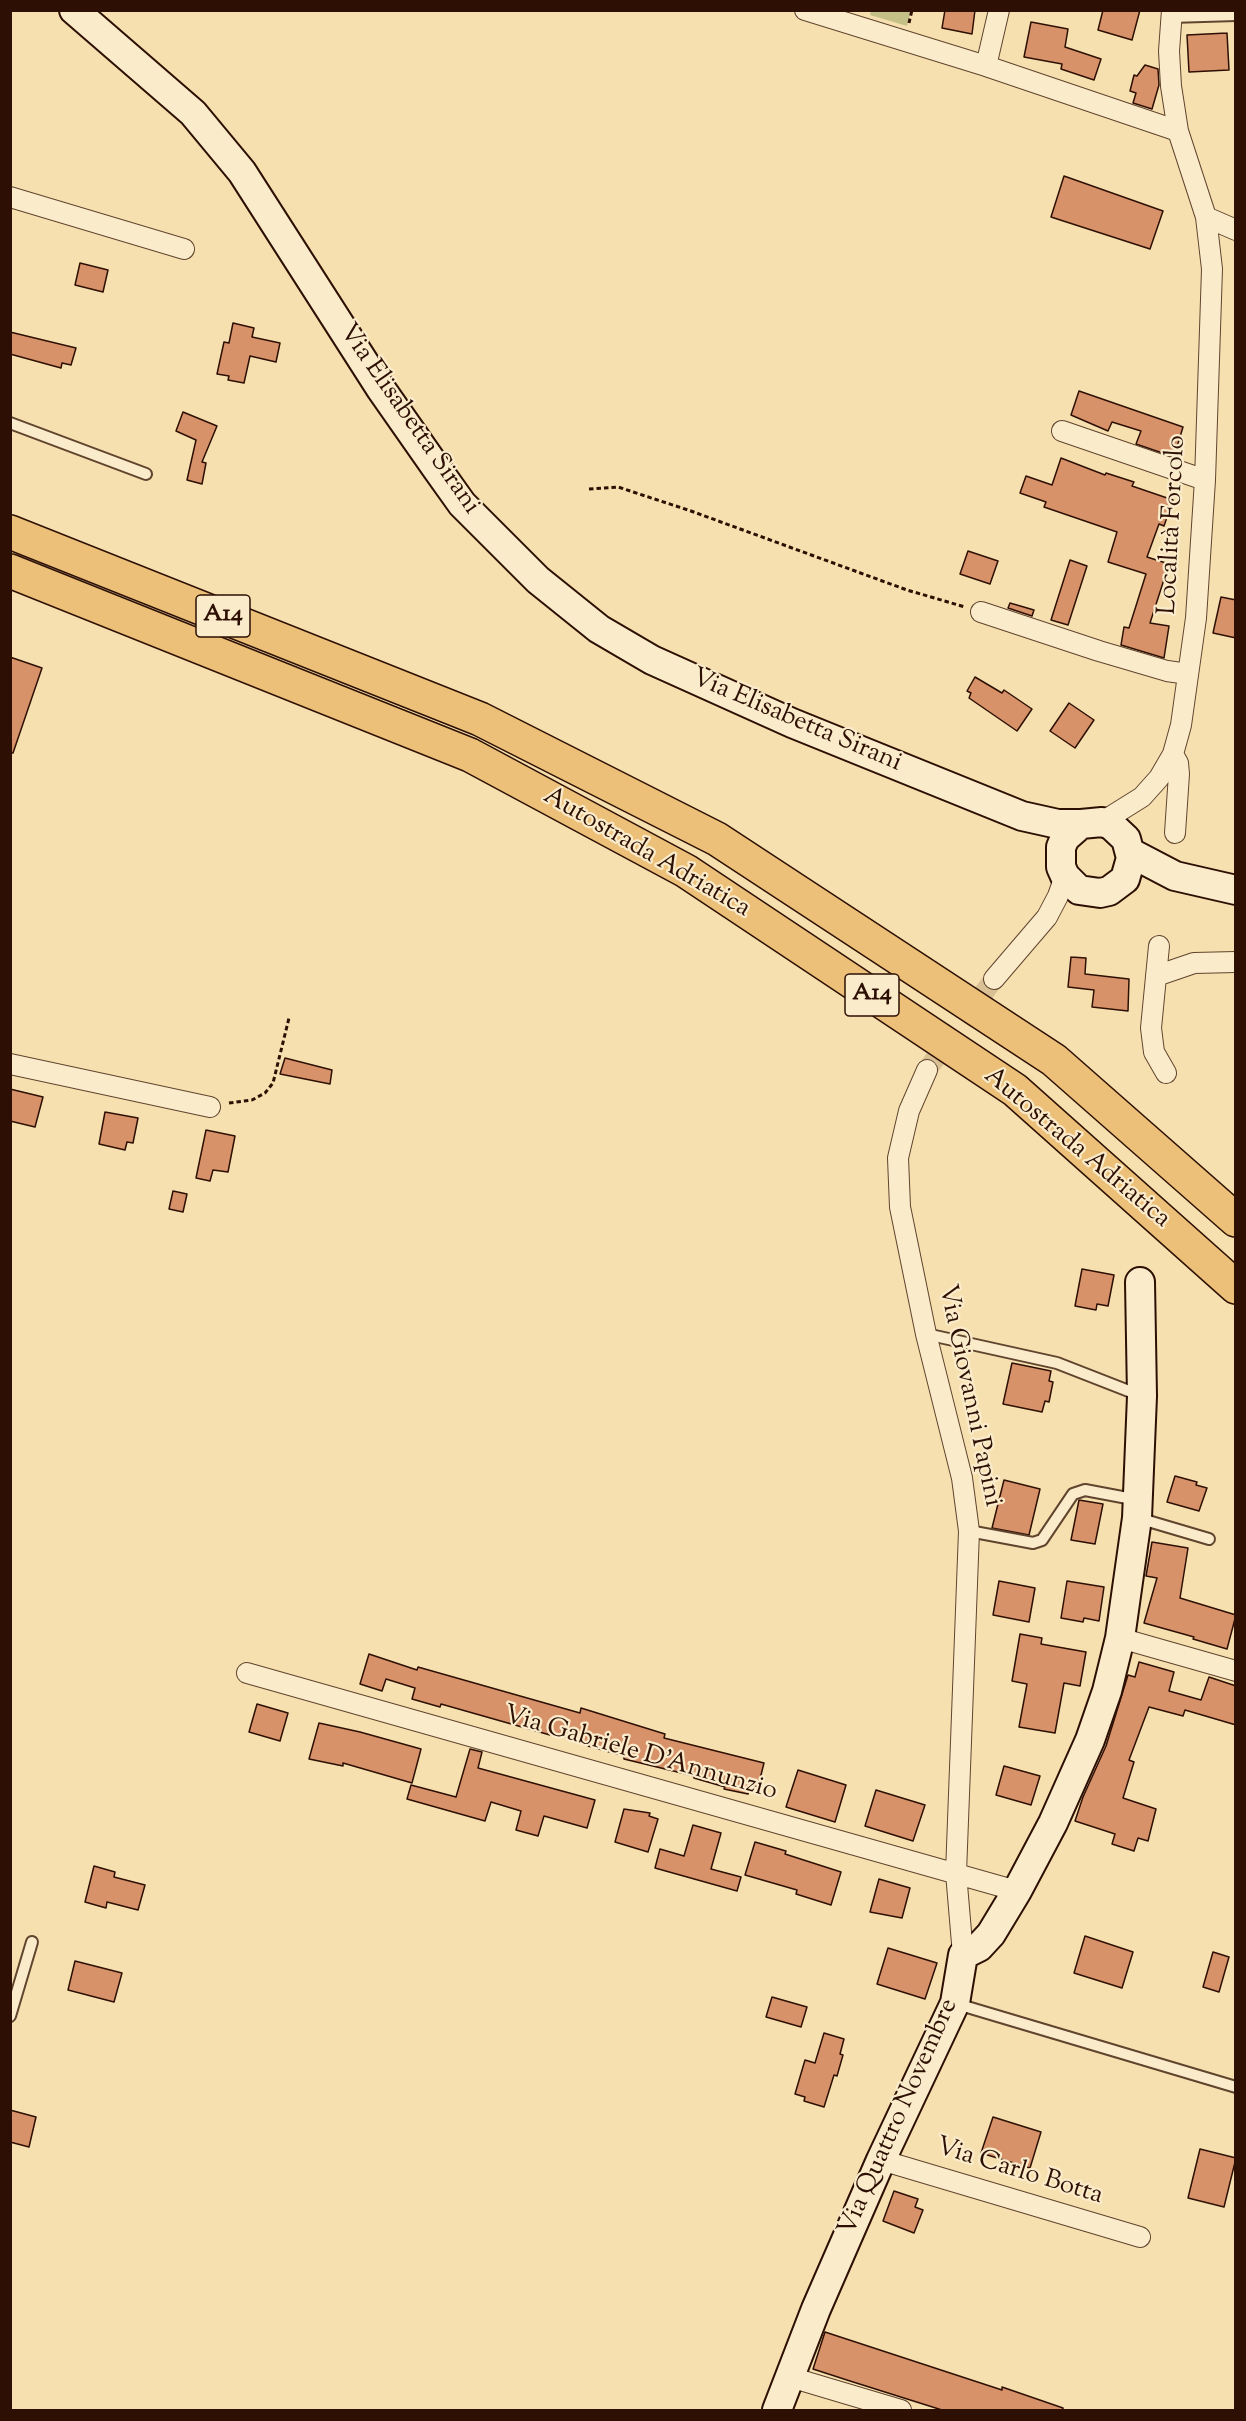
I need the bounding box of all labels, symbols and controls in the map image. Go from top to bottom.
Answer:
street label: Via Elisabetta Sirani [331,319,485,521]
street label: Località Forcolo [1154,435,1194,615]
road number: A14 [196,595,250,637]
street label: Via Elisabetta Sirani [686,664,906,780]
street label: Autostrada Adriatica [537,782,755,926]
road number: A14 [845,974,899,1016]
street label: Autostrada Adriatica [976,1062,1176,1236]
street label: Via Giovanni Papini [929,1282,1007,1510]
street label: Via Gabriele D'Annunzio [500,1701,780,1809]
street label: Via Quattro Novembre [834,1995,966,2241]
street label: Via Carlo Botta [932,2133,1106,2213]

